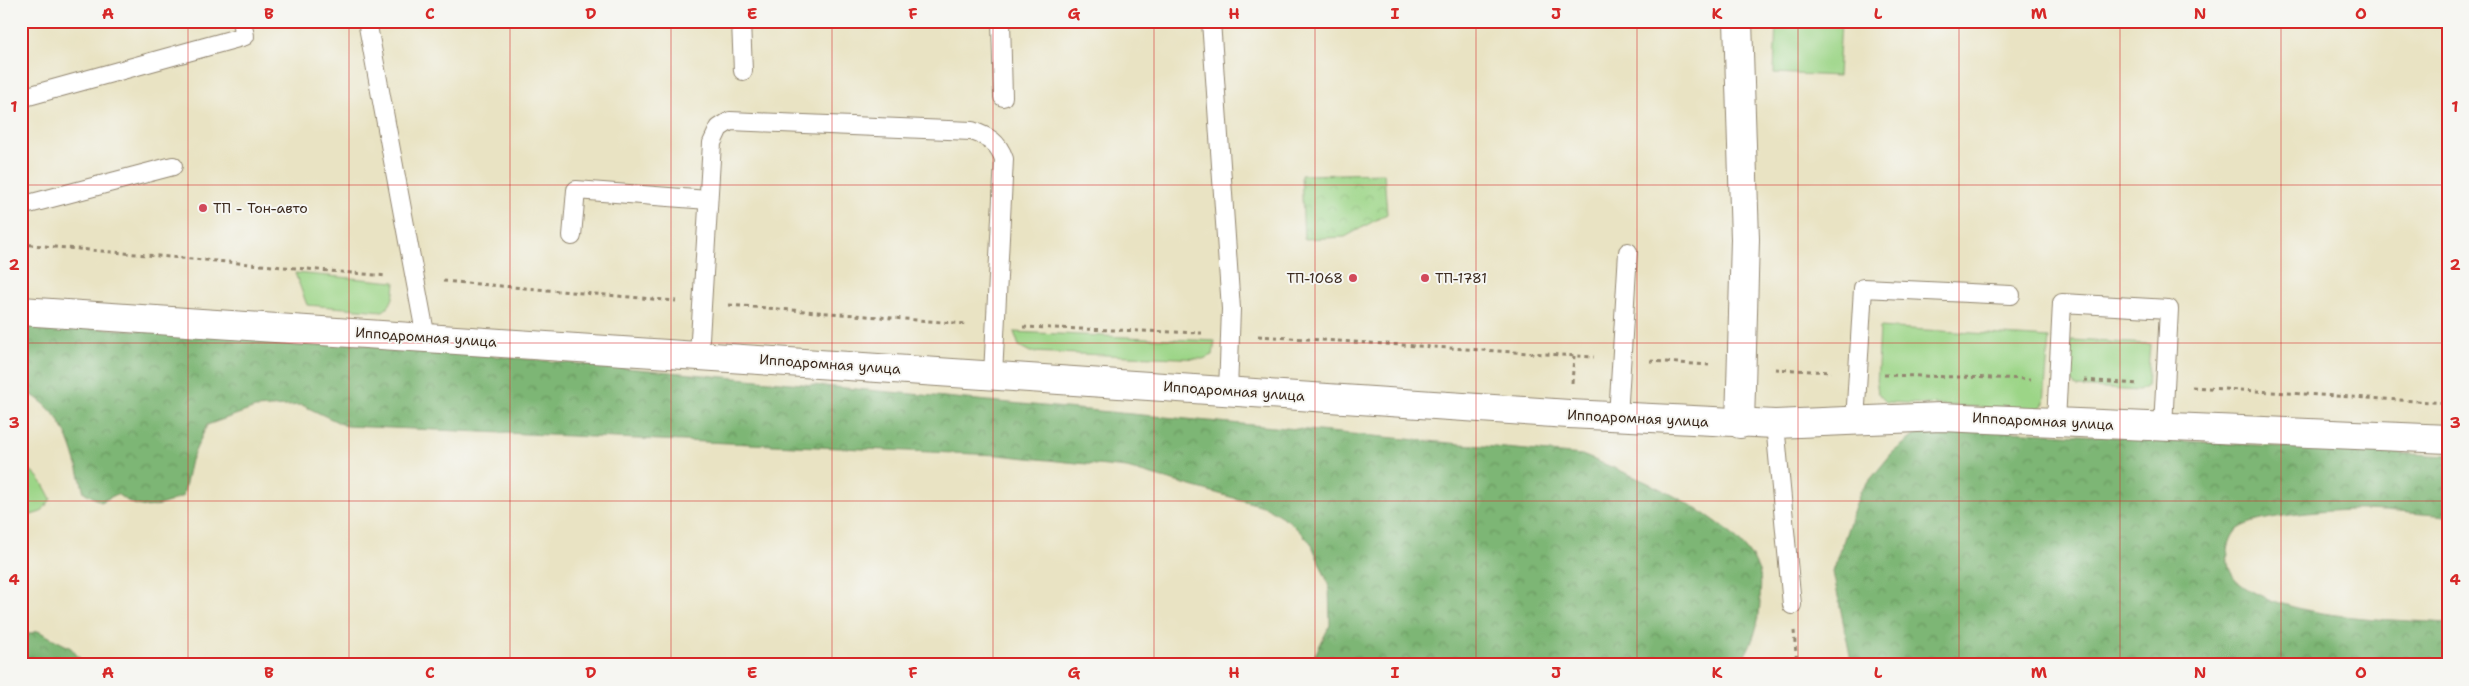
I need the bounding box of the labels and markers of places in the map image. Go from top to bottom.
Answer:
place label: ТП - Тон-авто [213,199,308,217]
marker: ТП - Тон-авто [197,202,209,214]
place label: ТП-1068 [1286,269,1343,287]
place label: ТП-1781 [1435,269,1487,287]
marker: ТП-1068 [1347,272,1359,284]
marker: ТП-1781 [1419,272,1431,284]

